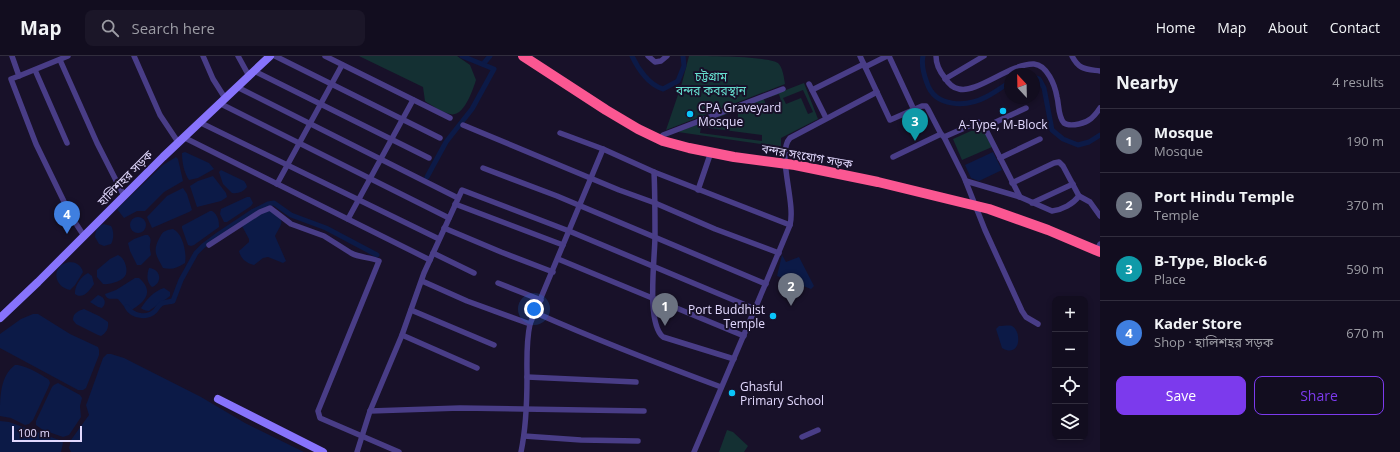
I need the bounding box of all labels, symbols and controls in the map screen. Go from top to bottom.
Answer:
search box [85,10,365,46]
text: Map [20,15,61,41]
icon: search [99,17,121,39]
text: Search here [131,18,215,38]
text: Home [1156,18,1195,37]
text: Map [1217,18,1246,37]
text: About [1268,18,1308,37]
text: Contact [1330,18,1380,37]
park label: চট্টগ্রাম বন্দর কবরস্থান [675,68,747,99]
north arrow [1004,68,1040,104]
text: Nearby [1116,71,1178,94]
text: 4 results [1332,73,1384,91]
place label: CPA Graveyard Mosque [698,99,781,130]
marker: A-Type, M-Block [998,106,1008,116]
pin: 3 [902,108,928,141]
marker: CPA Graveyard Mosque [685,109,695,119]
place label: A-Type, M-Block [958,116,1048,133]
text: Mosque [1154,122,1213,142]
text: 1 [1125,132,1133,150]
text: 190 m [1346,132,1384,150]
street label: বন্দর সংযোগ সড়ক [759,139,854,172]
text: Mosque [1154,142,1203,160]
street label: হালিশহর সড়ক [93,146,157,210]
text: Port Hindu Temple [1154,186,1294,206]
text: 2 [1125,196,1133,214]
text: 370 m [1346,196,1384,214]
pin: 4 [54,201,80,234]
text: Temple [1154,206,1199,224]
text: B-Type, Block-6 [1154,250,1267,270]
text: 3 [1125,260,1133,278]
text: 590 m [1346,260,1384,278]
text: Place [1154,270,1186,288]
pin: 2 [778,273,804,306]
pin: 1 [652,293,678,326]
map controls [1052,296,1088,440]
button: + [1052,296,1088,332]
your location [524,299,544,319]
place label: Port Buddhist Temple [688,301,765,332]
marker: Port Buddhist Temple [768,311,778,321]
text: Kader Store [1154,313,1242,333]
text: 4 [1125,324,1133,342]
text: 670 m [1346,324,1384,342]
button: − [1052,332,1088,368]
text: Shop · হালিশহর সড়ক [1154,333,1273,351]
button: locate [1052,368,1088,404]
button: Save [1116,376,1246,415]
button: Share [1254,376,1384,415]
place label: Ghasful Primary School [740,378,824,409]
marker: Ghasful Primary School [727,388,737,398]
button: layers [1052,404,1088,440]
scale bar [12,424,82,443]
text: 100 m [18,425,50,440]

